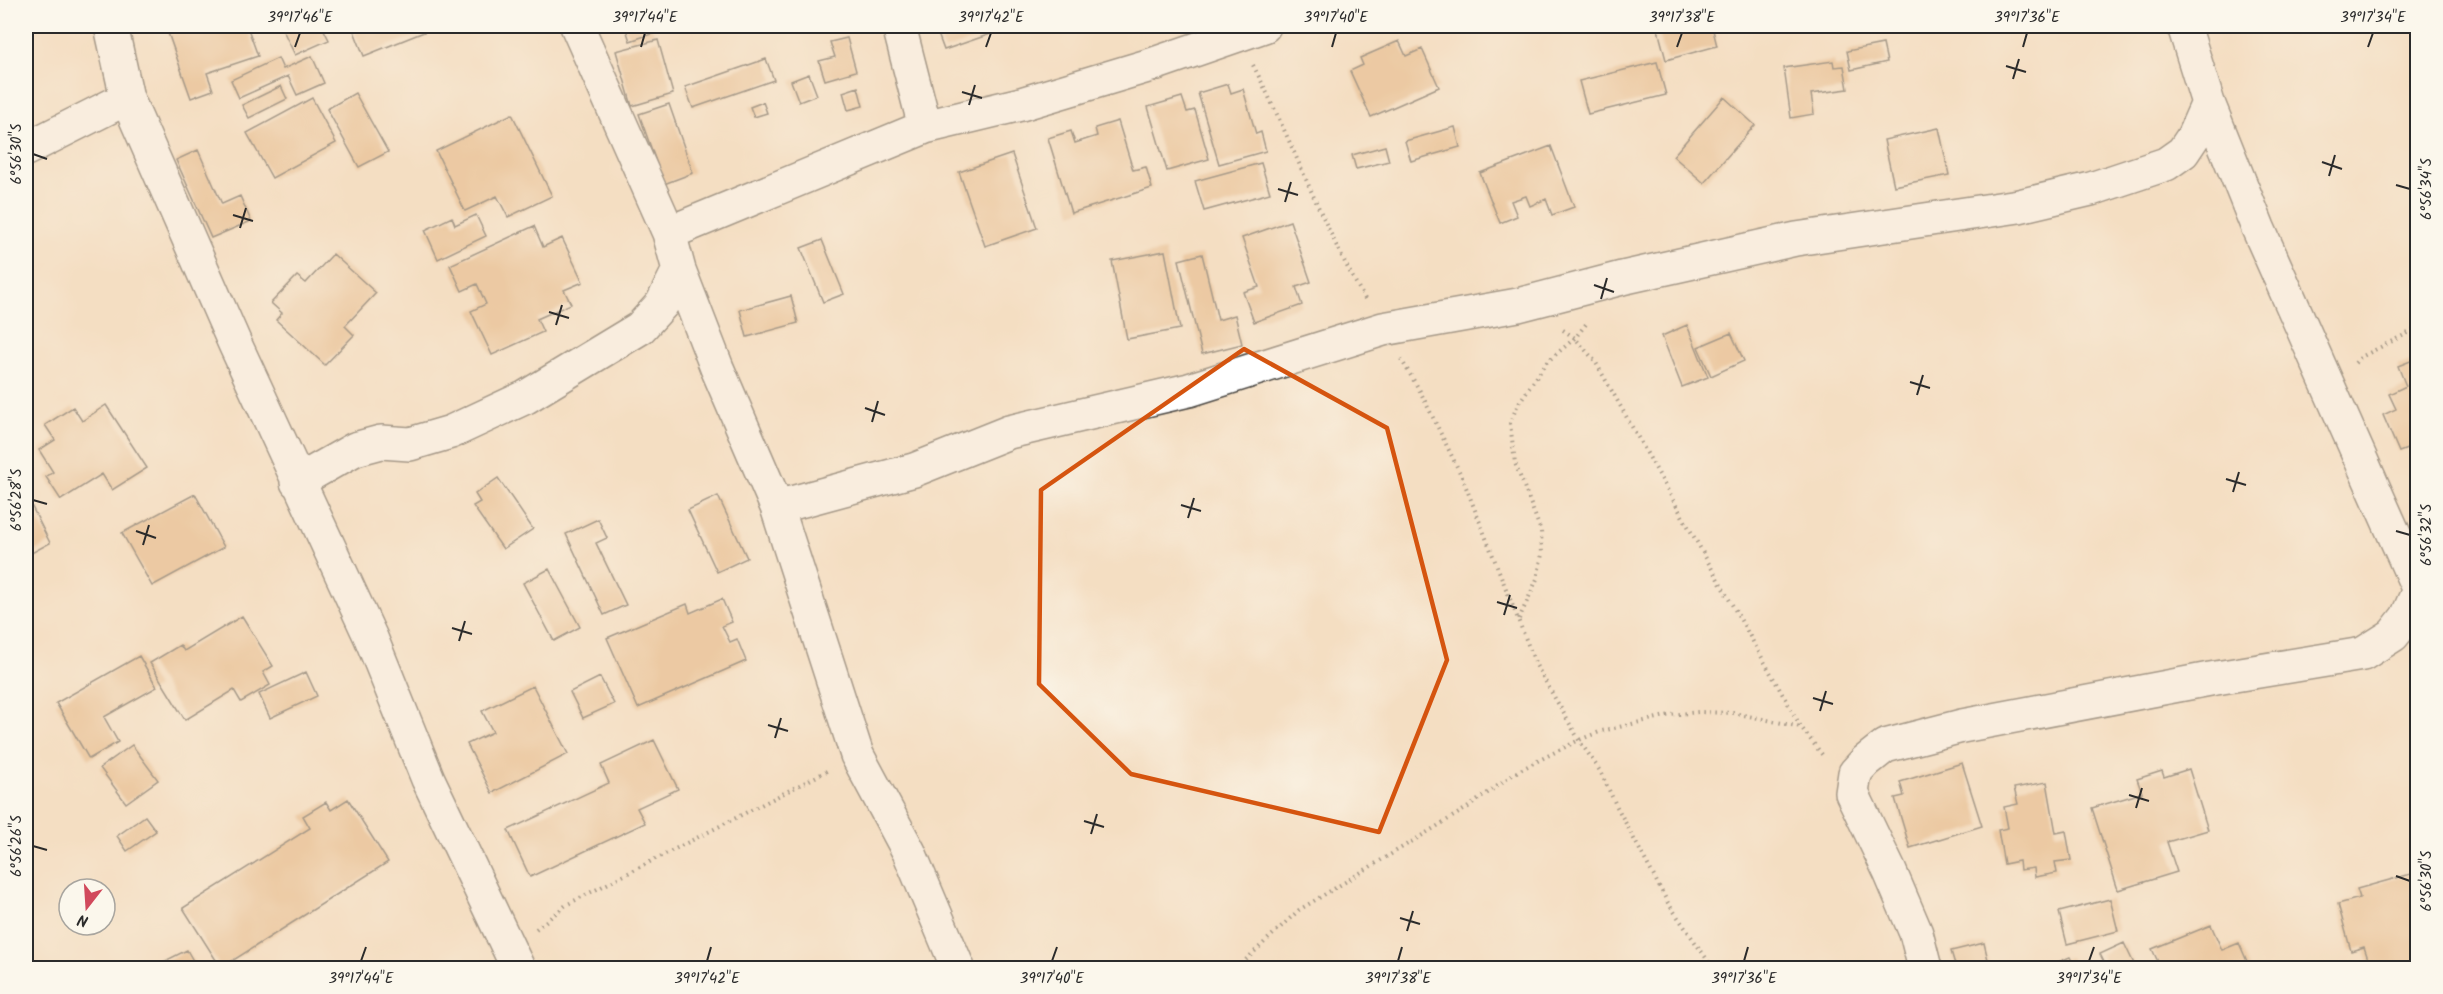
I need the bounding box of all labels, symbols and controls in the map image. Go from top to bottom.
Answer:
text: 39°17'46"E [267,6,334,30]
text: 39°17'44"E [612,6,679,30]
text: 39°17'42"E [958,6,1025,30]
text: 39°17'40"E [1304,6,1369,30]
text: 39°17'38"E [1649,6,1716,30]
text: 39°17'36"E [1994,6,2061,30]
text: 39°17'34"E [2340,6,2407,30]
text: 6°56'30"S [5,123,29,185]
text: 6°56'34"S [2415,158,2439,220]
text: 6°56'28"S [5,469,29,531]
text: 6°56'32"S [2415,504,2439,566]
text: 6°56'26"S [5,815,29,877]
text: 6°56'30"S [2415,850,2439,912]
north arrow [57,877,117,937]
text: N [75,906,92,933]
text: 39°17'44"E [328,967,395,991]
text: 39°17'42"E [674,967,741,991]
text: 39°17'40"E [1020,967,1085,991]
text: 39°17'38"E [1365,967,1432,991]
text: 39°17'36"E [1711,967,1778,991]
text: 39°17'34"E [2056,967,2123,991]

